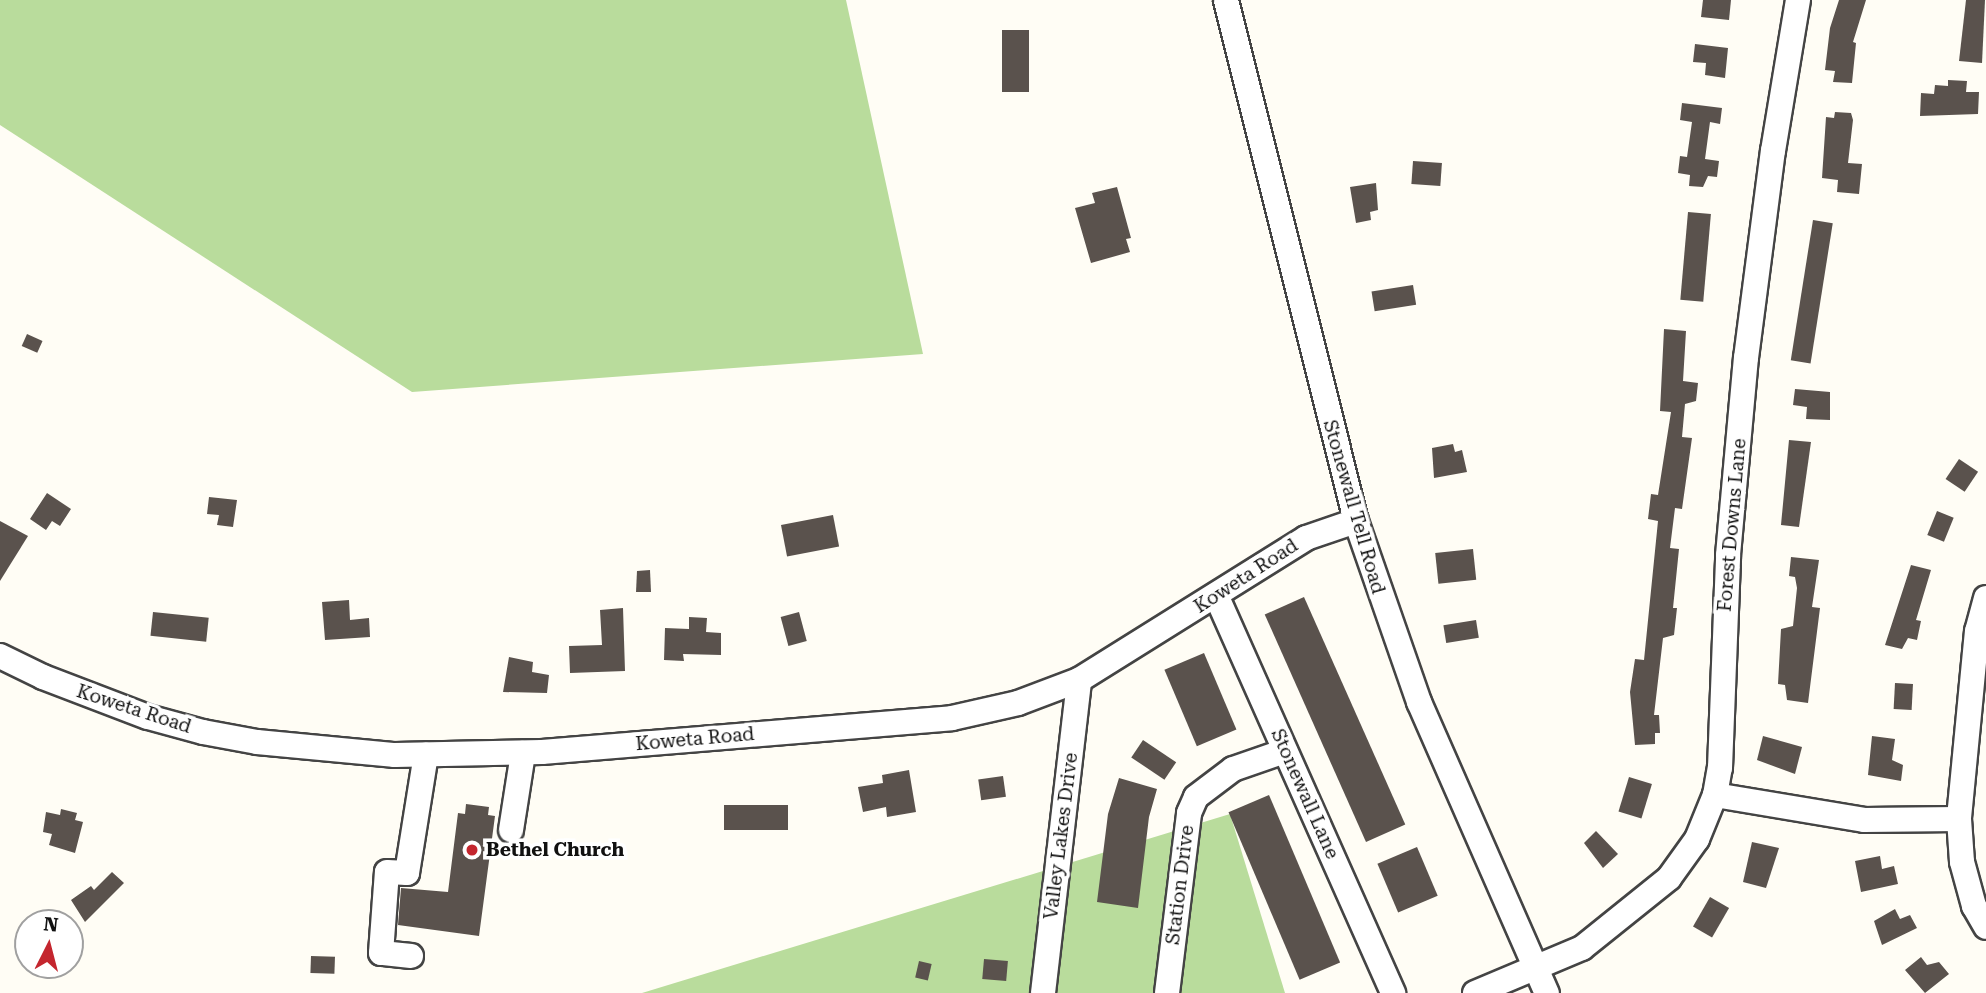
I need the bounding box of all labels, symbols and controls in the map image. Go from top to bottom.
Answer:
street label: Stonewall Tell Road [1318,417,1390,597]
street label: Forest Downs Lane [1713,437,1751,613]
street label: Koweta Road [1190,534,1302,618]
street label: Koweta Road [74,680,194,738]
street label: Koweta Road [635,722,755,756]
street label: Stonewall Lane [1266,725,1344,863]
street label: Valley Lakes Drive [1039,751,1083,921]
street label: Station Drive [1161,824,1199,946]
place label: Bethel Church [486,839,624,861]
marker: Bethel Church [464,842,480,858]
north arrow [14,909,84,979]
text: N [43,912,60,937]

